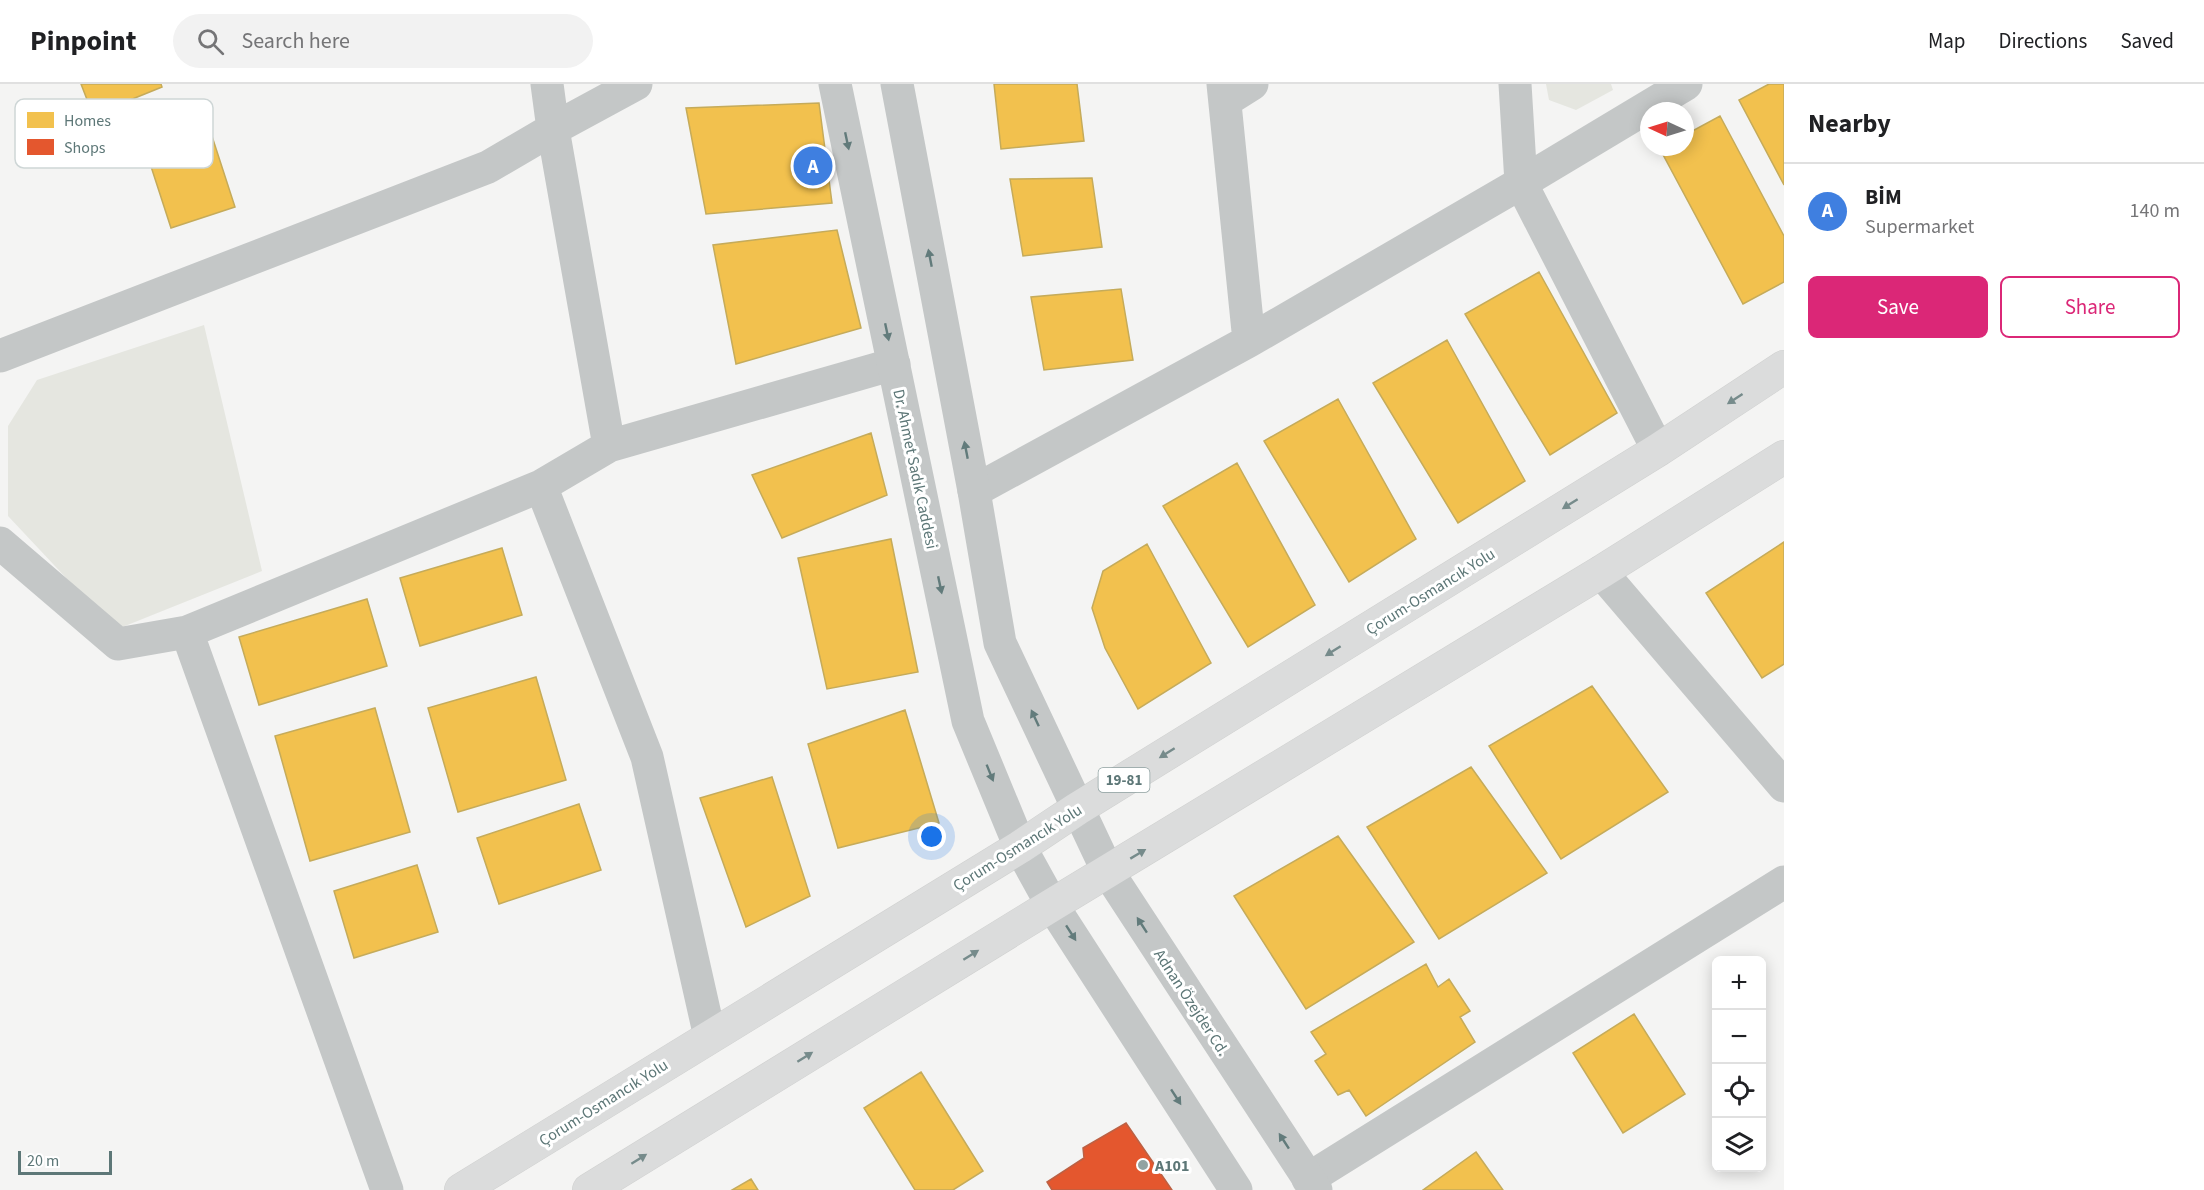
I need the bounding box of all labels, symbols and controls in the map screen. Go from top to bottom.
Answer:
search box [173,14,593,68]
text: Pinpoint [30,21,137,61]
icon: search [194,25,227,58]
text: Search here [242,25,350,57]
text: Map [1928,26,1966,56]
text: Directions [1999,26,2087,56]
text: Saved [2120,26,2174,56]
legend [15,99,213,168]
north arrow [1640,102,1694,156]
text: Nearby [1808,105,1891,142]
text: Homes [64,110,111,132]
one-way arrow [843,132,853,151]
text: Shops [64,137,106,159]
pin: A [794,144,832,188]
text: BİM [1865,181,1902,213]
text: A [1822,197,1833,225]
text: 140 m [2130,197,2180,225]
text: Supermarket [1865,213,1974,241]
one-way arrow [925,248,934,267]
button: Save [1808,276,1988,338]
button: Share [2000,276,2180,338]
one-way arrow [883,323,893,341]
street label: Dr. Ahmet Sadık Caddesi [887,387,943,551]
one-way arrow [1727,394,1743,405]
one-way arrow [961,440,970,459]
one-way arrow [1562,498,1578,509]
street label: Çorum-Osmancık Yolu [1362,543,1499,641]
one-way arrow [936,575,945,594]
one-way arrow [1325,645,1341,656]
one-way arrow [1030,709,1039,726]
one-way arrow [1159,748,1175,759]
one-way arrow [985,764,995,782]
road number: 19-81 [1098,768,1150,792]
street label: Çorum-Osmancık Yolu [949,799,1086,897]
your location [917,822,946,851]
one-way arrow [1130,849,1147,859]
one-way arrow [1137,917,1148,933]
one-way arrow [1065,925,1076,941]
street label: Adnan Özejder Cd. [1148,945,1234,1060]
one-way arrow [963,949,979,960]
map controls [1712,956,1766,1172]
button: + [1712,956,1766,1010]
button: − [1712,1010,1766,1064]
one-way arrow [797,1052,813,1063]
street label: Çorum-Osmancık Yolu [535,1054,672,1152]
button: locate [1712,1064,1766,1118]
one-way arrow [1171,1089,1182,1105]
button: layers [1712,1118,1766,1172]
one-way arrow [1278,1133,1289,1149]
scale bar [18,1148,112,1176]
text: 20 m [27,1150,59,1172]
one-way arrow [631,1154,647,1165]
place label: A101 [1154,1155,1190,1177]
marker: A101 [1136,1158,1150,1172]

